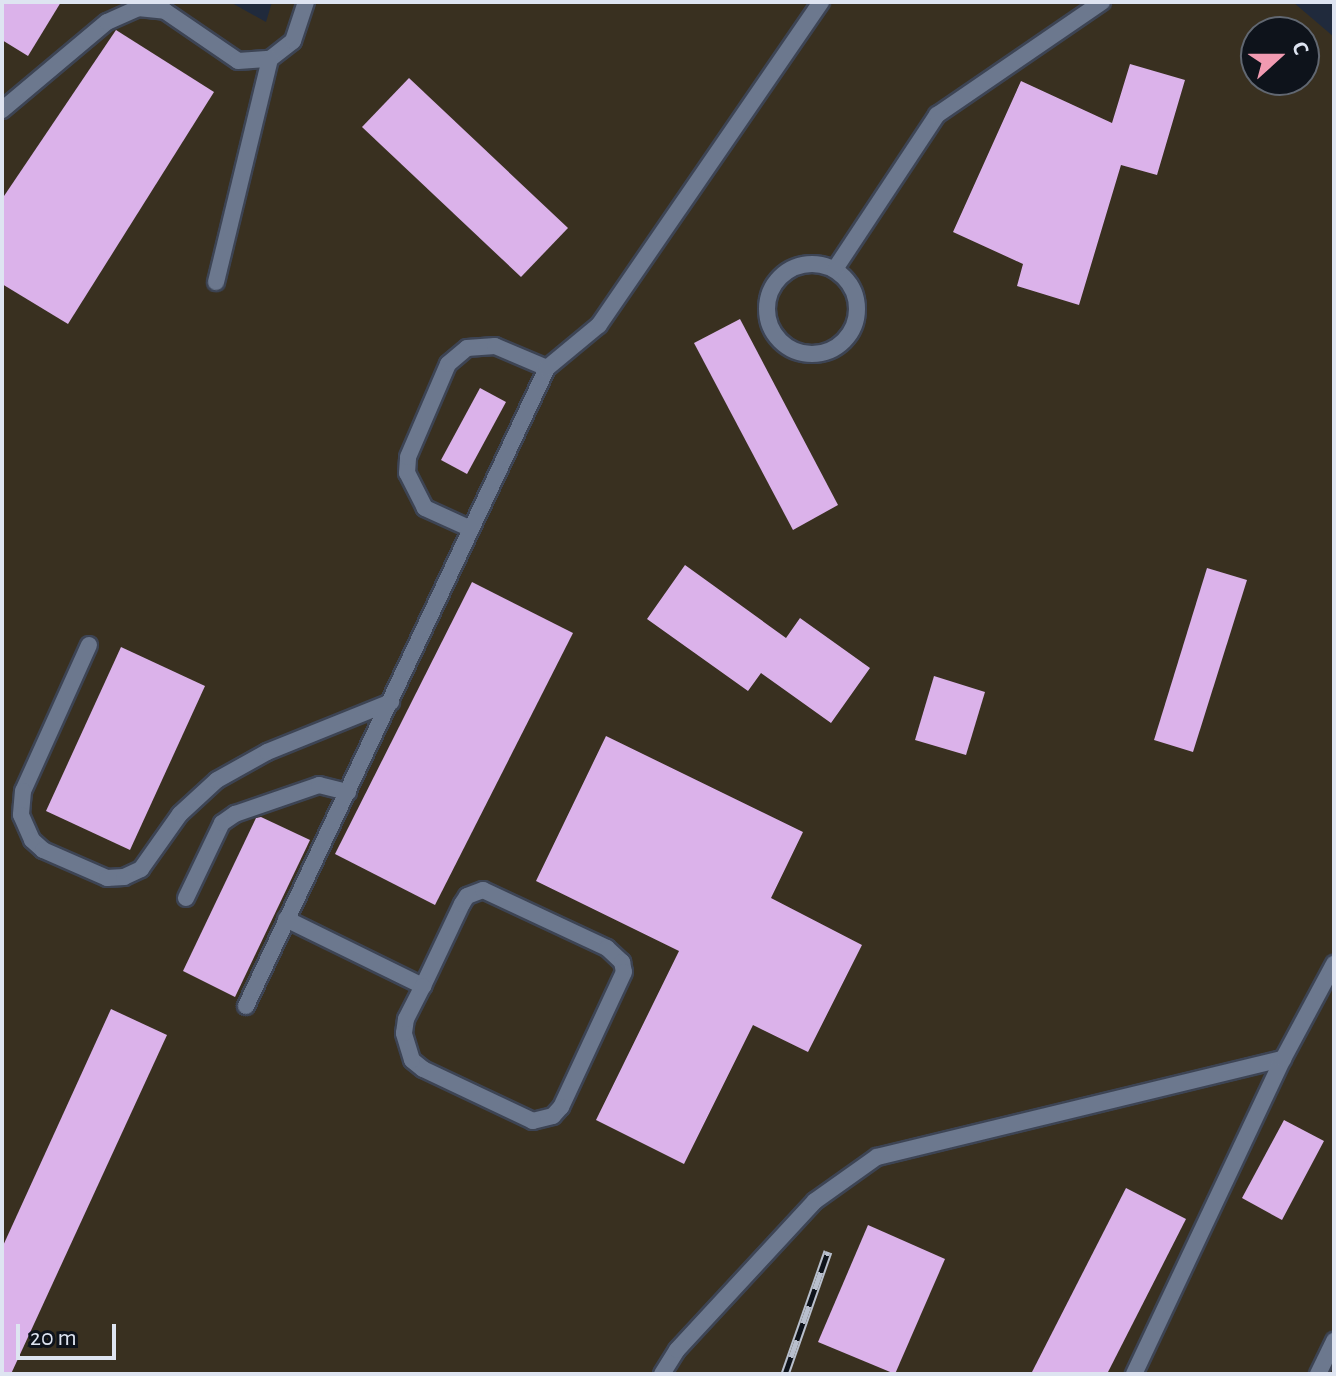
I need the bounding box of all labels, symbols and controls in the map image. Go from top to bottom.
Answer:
north arrow [1240,16,1320,96]
text: С [1288,38,1313,58]
scale bar [20,1308,120,1358]
text: 20 m [30,1326,77,1350]

